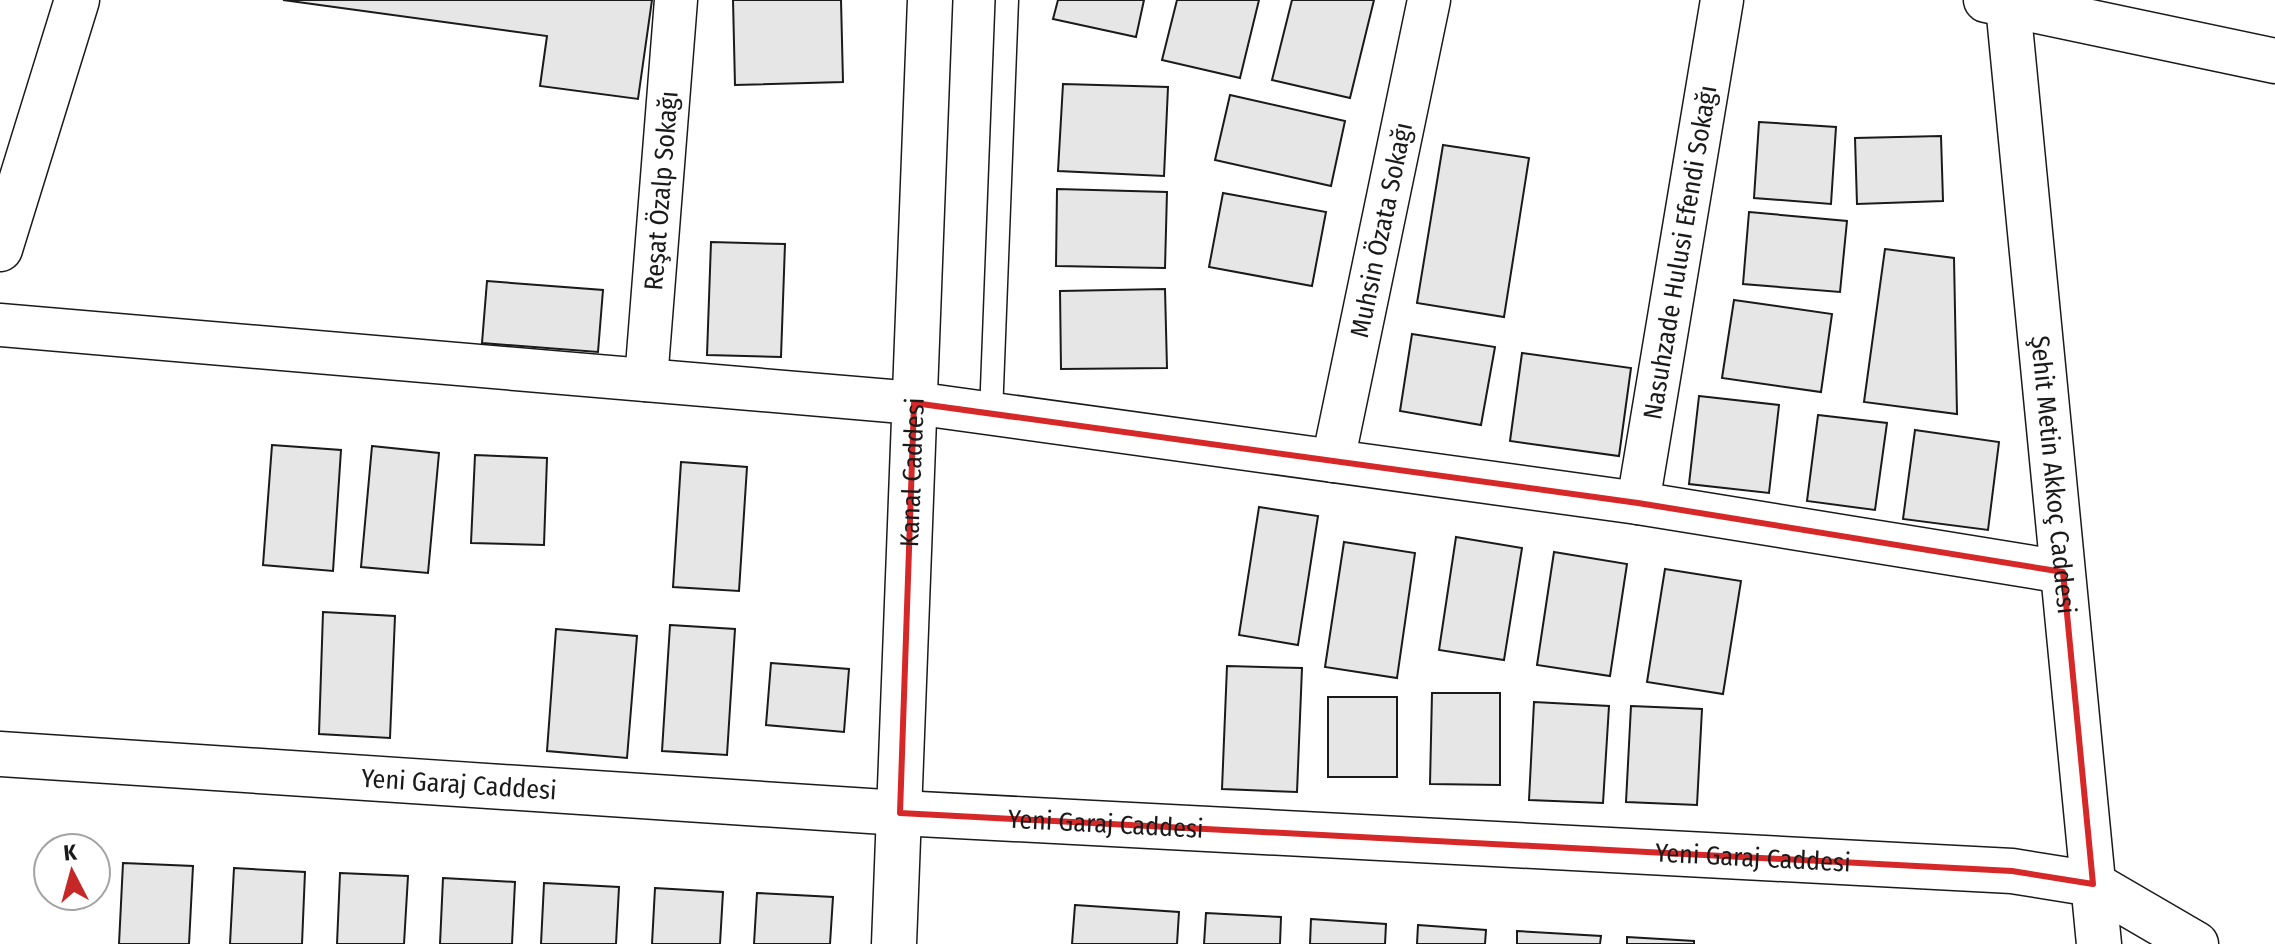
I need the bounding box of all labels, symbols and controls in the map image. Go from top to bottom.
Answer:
street label: Nasuhzade Hulusi Efendi Sokağı [1637,83,1723,422]
street label: Reşat Özalp Sokağı [638,90,685,292]
street label: Muhsin Özata Sokağı [1344,120,1419,340]
street label: Şehit Metin Akkoç Caddesi [2024,334,2082,616]
street label: Kanal Caddesi [894,397,931,548]
street label: Yeni Garaj Caddesi [360,763,558,806]
street label: Yeni Garaj Caddesi [1007,804,1204,845]
north arrow [32,832,112,912]
street label: Yeni Garaj Caddesi [1654,837,1852,879]
text: K [62,838,79,867]

